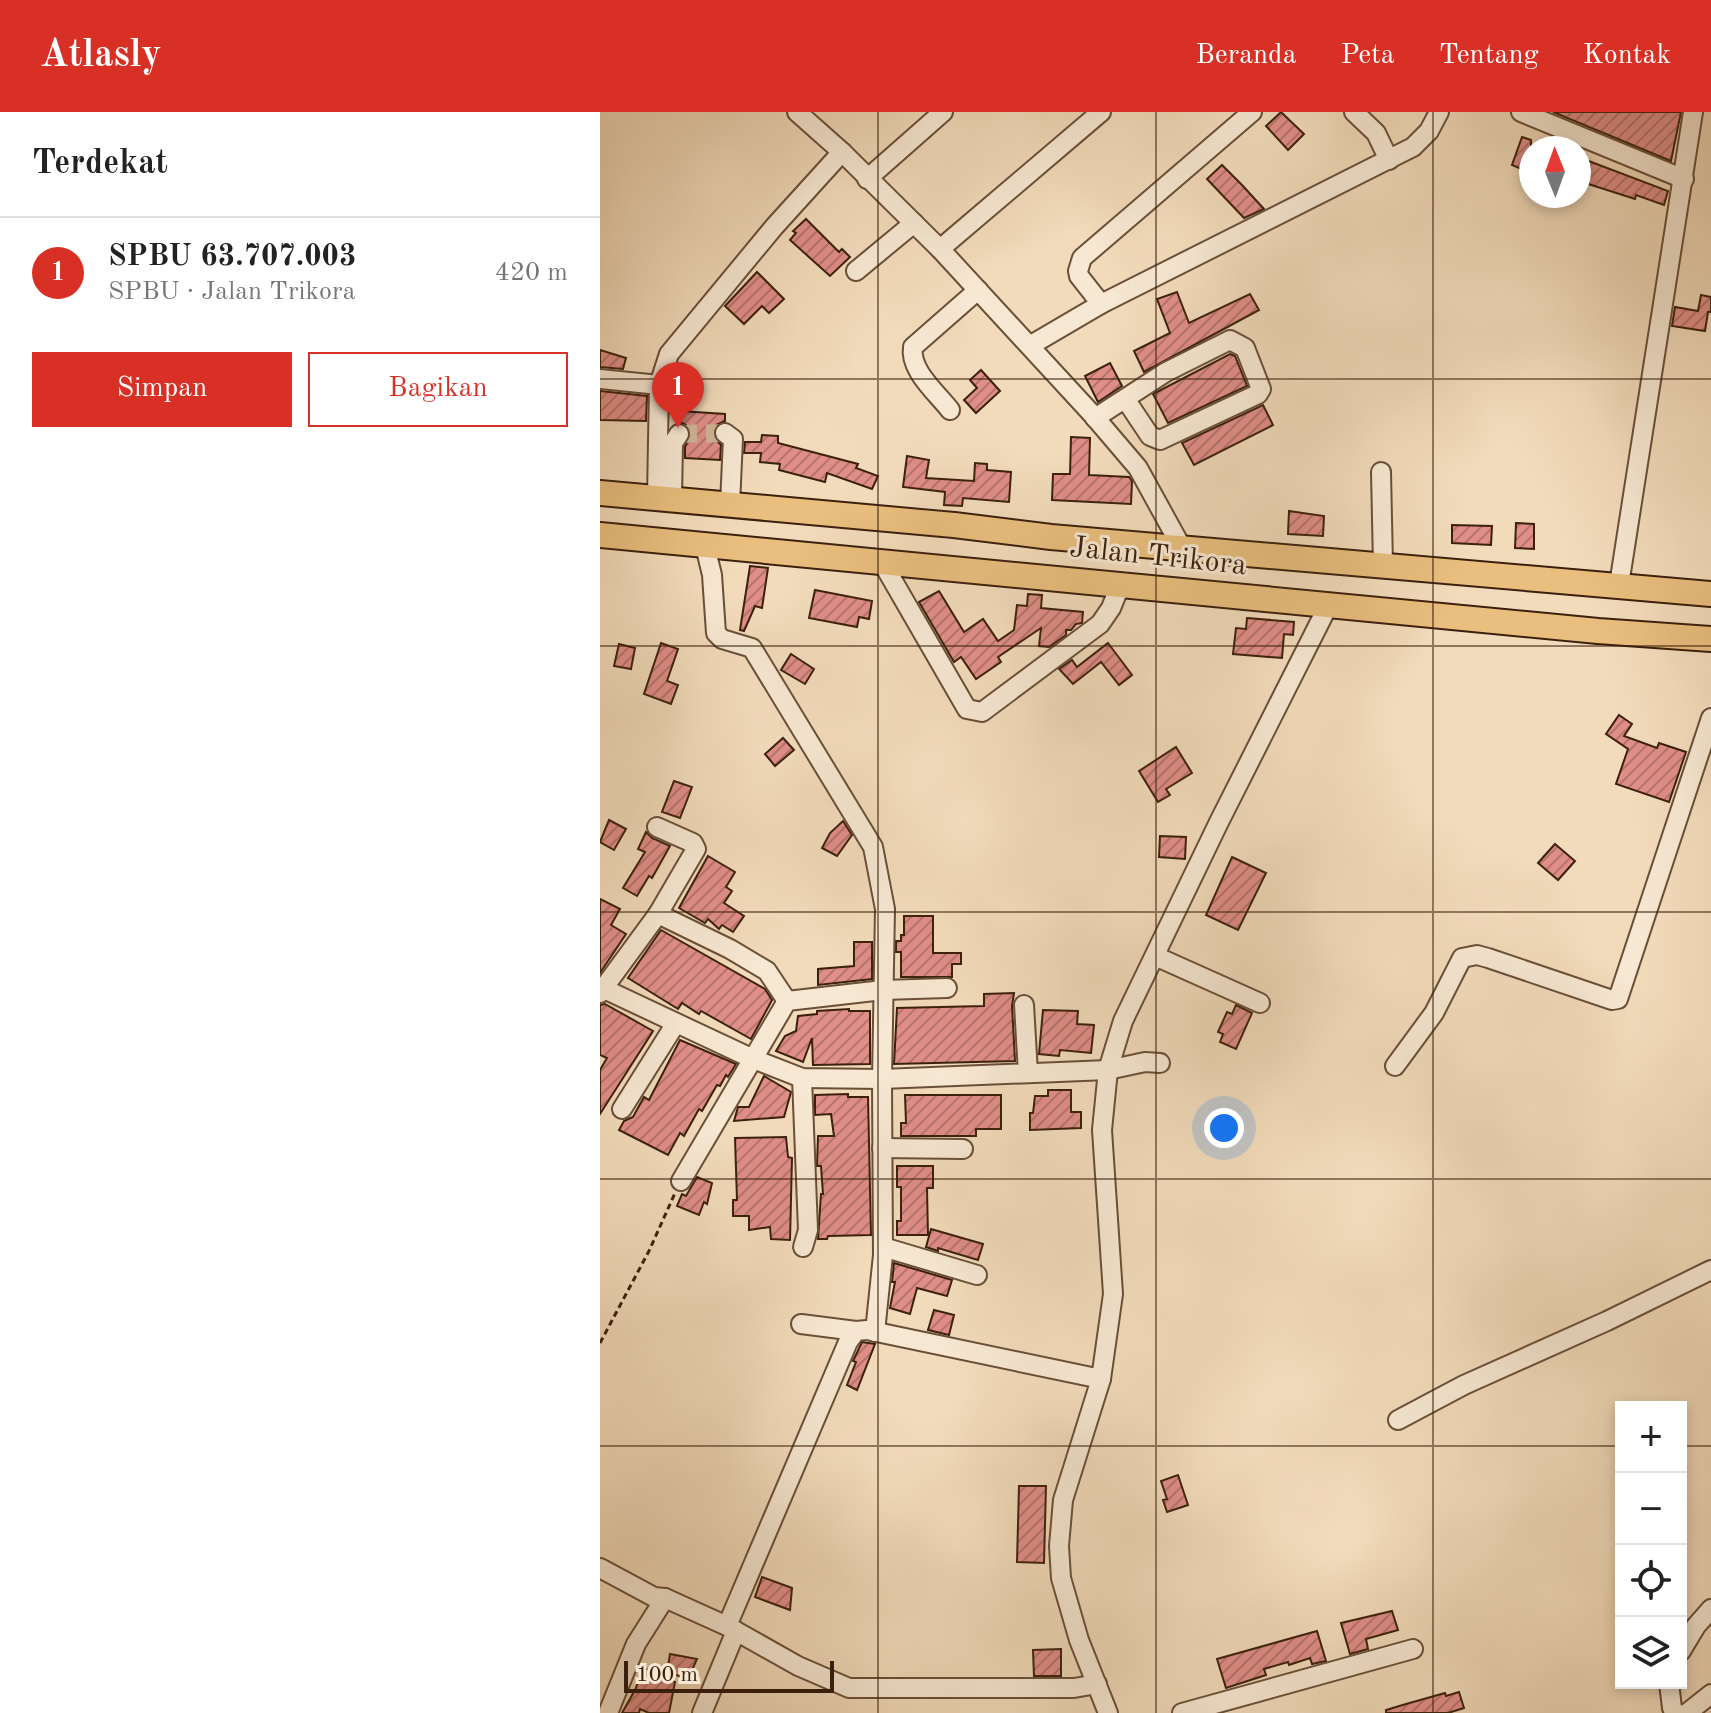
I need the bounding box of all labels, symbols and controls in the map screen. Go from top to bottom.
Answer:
text: Atlasly [40,37,161,75]
text: Beranda [1195,42,1297,70]
text: Peta [1341,42,1395,70]
text: Tentang [1439,42,1539,70]
text: Kontak [1583,42,1671,70]
north arrow [1519,136,1591,208]
text: Terdekat [32,147,168,181]
text: SPBU 63.707.003 [108,242,356,272]
text: 1 [50,260,66,286]
text: 420 m [495,260,568,286]
text: SPBU · Jalan Trikora [108,279,356,305]
button: Simpan [32,352,292,427]
button: Bagikan [308,352,568,427]
pin: 1 [652,362,704,428]
street label: Jalan Trikora [1068,533,1248,581]
your location [1204,1108,1244,1148]
map controls [1615,1401,1687,1689]
button: + [1615,1401,1687,1473]
button: − [1615,1473,1687,1545]
button: locate [1615,1545,1687,1617]
button: layers [1615,1617,1687,1689]
scale bar [624,1657,834,1693]
text: 100 m [636,1664,698,1686]

